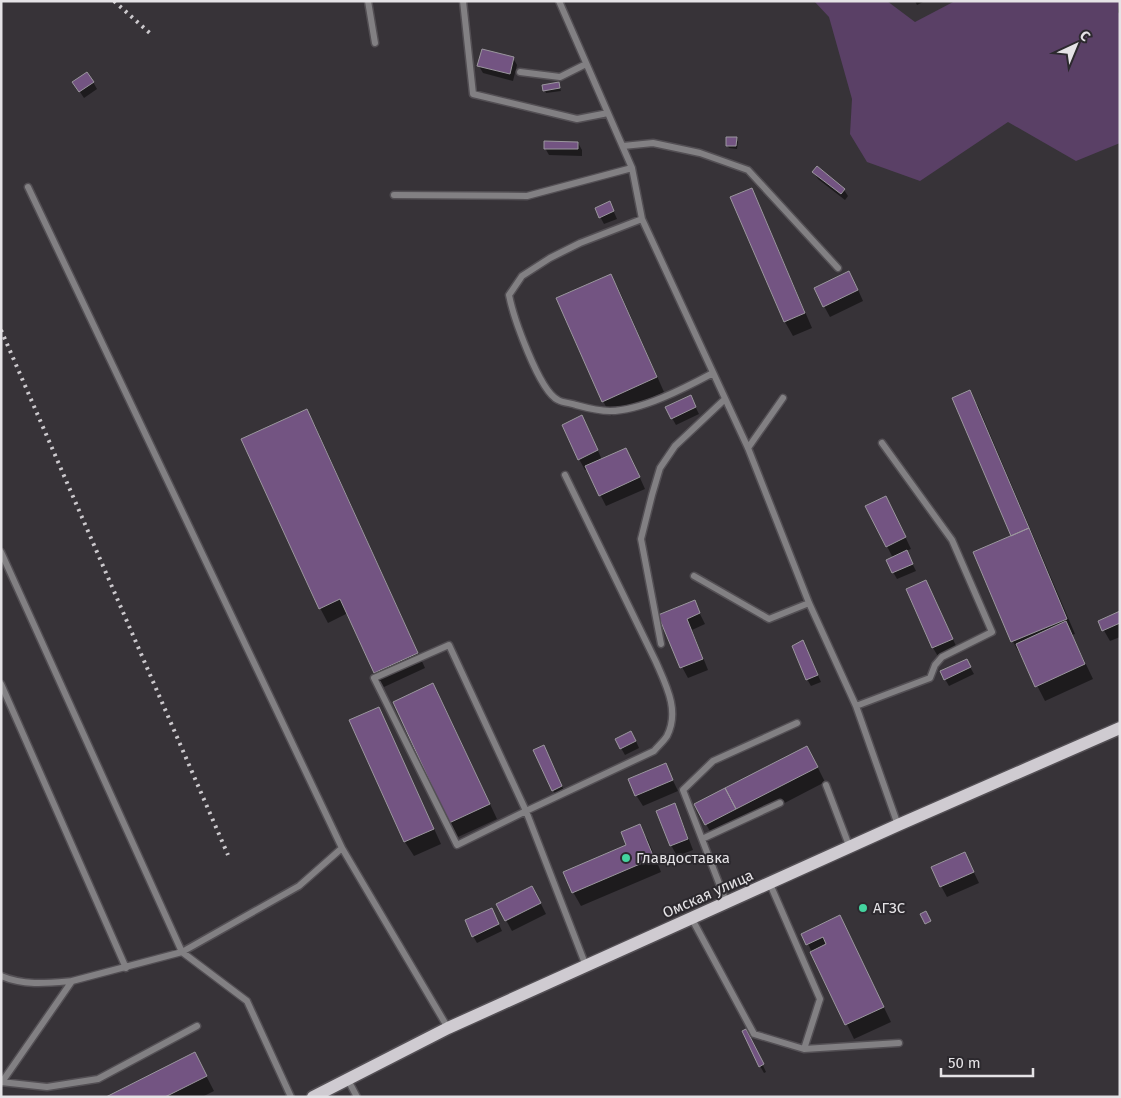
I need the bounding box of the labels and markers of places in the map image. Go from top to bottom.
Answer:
place label: Главдоставка [636,849,730,867]
marker: Главдоставка [620,852,632,864]
place label: АГЗС [873,899,906,917]
marker: АГЗС [857,902,869,914]

